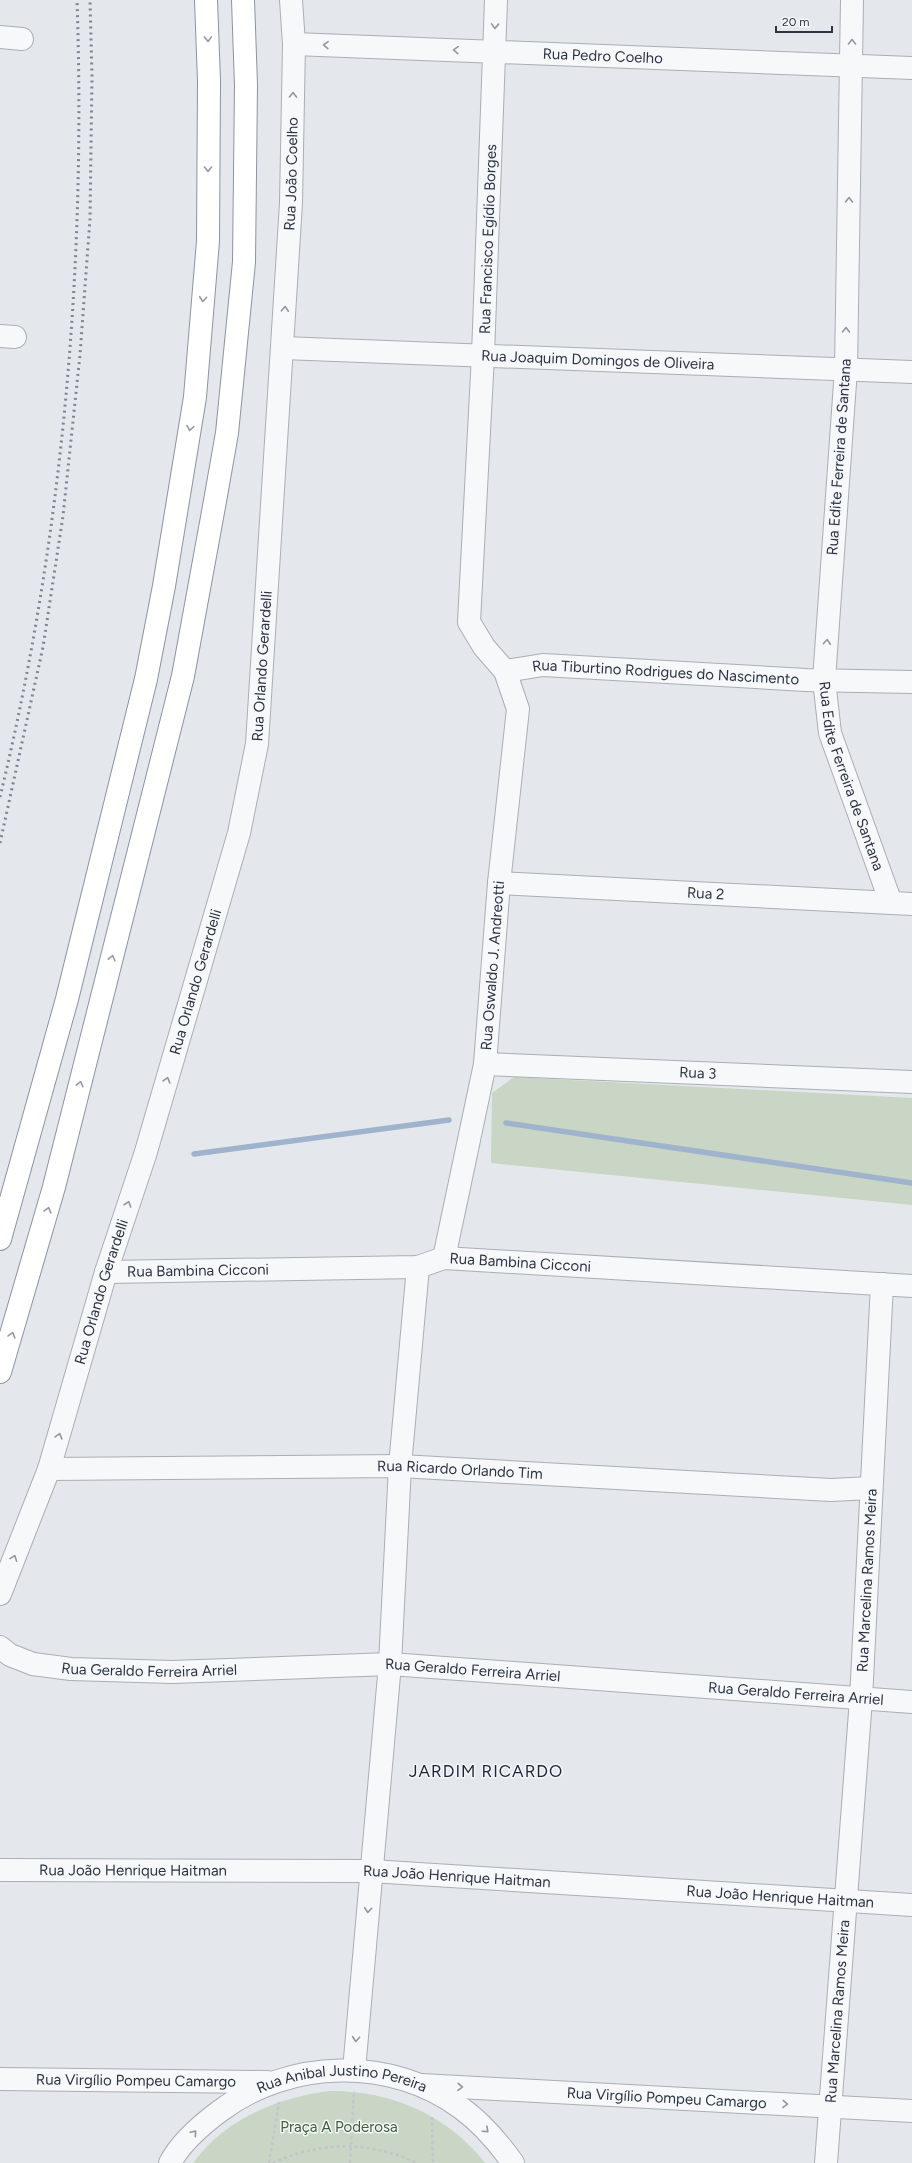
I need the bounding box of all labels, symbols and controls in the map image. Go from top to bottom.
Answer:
scale bar [776,8,832,34]
text: 20 m [782,15,810,29]
one-way arrow [491,23,500,29]
one-way arrow [203,36,212,42]
one-way arrow [848,39,856,45]
one-way arrow [323,41,329,50]
street label: Rua Pedro Coelho [542,45,664,67]
one-way arrow [453,46,459,55]
one-way arrow [289,92,297,98]
street label: Rua João Coelho [280,117,302,231]
street label: Rua Francisco Egídio Borges [476,144,500,334]
one-way arrow [204,166,212,172]
one-way arrow [845,197,853,203]
one-way arrow [199,296,208,302]
one-way arrow [280,306,289,312]
one-way arrow [842,327,851,333]
street label: Rua Joaquim Domingos de Oliveira [481,347,715,373]
street label: Rua Edite Ferreira de Santana [823,358,855,556]
one-way arrow [186,425,195,431]
street label: Rua Orlando Gerardelli [248,590,276,742]
one-way arrow [822,639,831,645]
street label: Rua Tiburtino Rodrigues do Nascimento [531,656,800,689]
street label: Rua Edite Ferreira de Santana [815,680,888,873]
street label: Rua Oswaldo J. Andreotti [477,880,508,1051]
street label: Rua 2 [687,884,725,903]
street label: Rua Orlando Gerardelli [166,907,225,1057]
one-way arrow [107,954,116,961]
street label: Rua 3 [679,1063,717,1083]
one-way arrow [162,1077,171,1084]
one-way arrow [76,1081,84,1087]
one-way arrow [124,1201,132,1208]
one-way arrow [43,1206,52,1213]
street label: Rua Orlando Gerardelli [71,1217,132,1367]
street label: Rua Bambina Cicconi [449,1249,592,1276]
street label: Rua Bambina Cicconi [127,1260,269,1281]
one-way arrow [7,1331,16,1338]
one-way arrow [54,1433,62,1439]
street label: Rua Ricardo Orlando Tim [377,1457,543,1483]
street label: Rua Marcelina Ramos Meira [853,1488,881,1673]
one-way arrow [10,1555,18,1562]
street label: Rua Geraldo Ferreira Arriel [385,1655,561,1685]
street label: Rua Geraldo Ferreira Arriel [60,1659,237,1681]
street label: Rua Geraldo Ferreira Arriel [708,1678,884,1709]
district label: JARDIM RICARDO [409,1761,563,1781]
street label: Rua João Henrique Haitman [39,1861,227,1880]
street label: Rua João Henrique Haitman [363,1862,551,1891]
street label: Rua João Henrique Haitman [686,1882,875,1912]
one-way arrow [363,1907,372,1913]
street label: Rua Marcelina Ramos Meira [822,1919,853,2104]
one-way arrow [352,2036,361,2042]
text: Rua Anibal Justino Pereira [254,2061,430,2097]
street label: Rua Virgílio Pompeu Camargo [36,2070,237,2091]
street label: Rua Anibal Justino Pereira [255,2083,429,2101]
one-way arrow [457,2083,463,2092]
street label: Rua Virgílio Pompeu Camargo [566,2084,767,2112]
one-way arrow [782,2100,788,2109]
park label: Praça A Poderosa [280,2118,398,2136]
one-way arrow [482,2126,489,2133]
one-way arrow [190,2130,197,2138]

